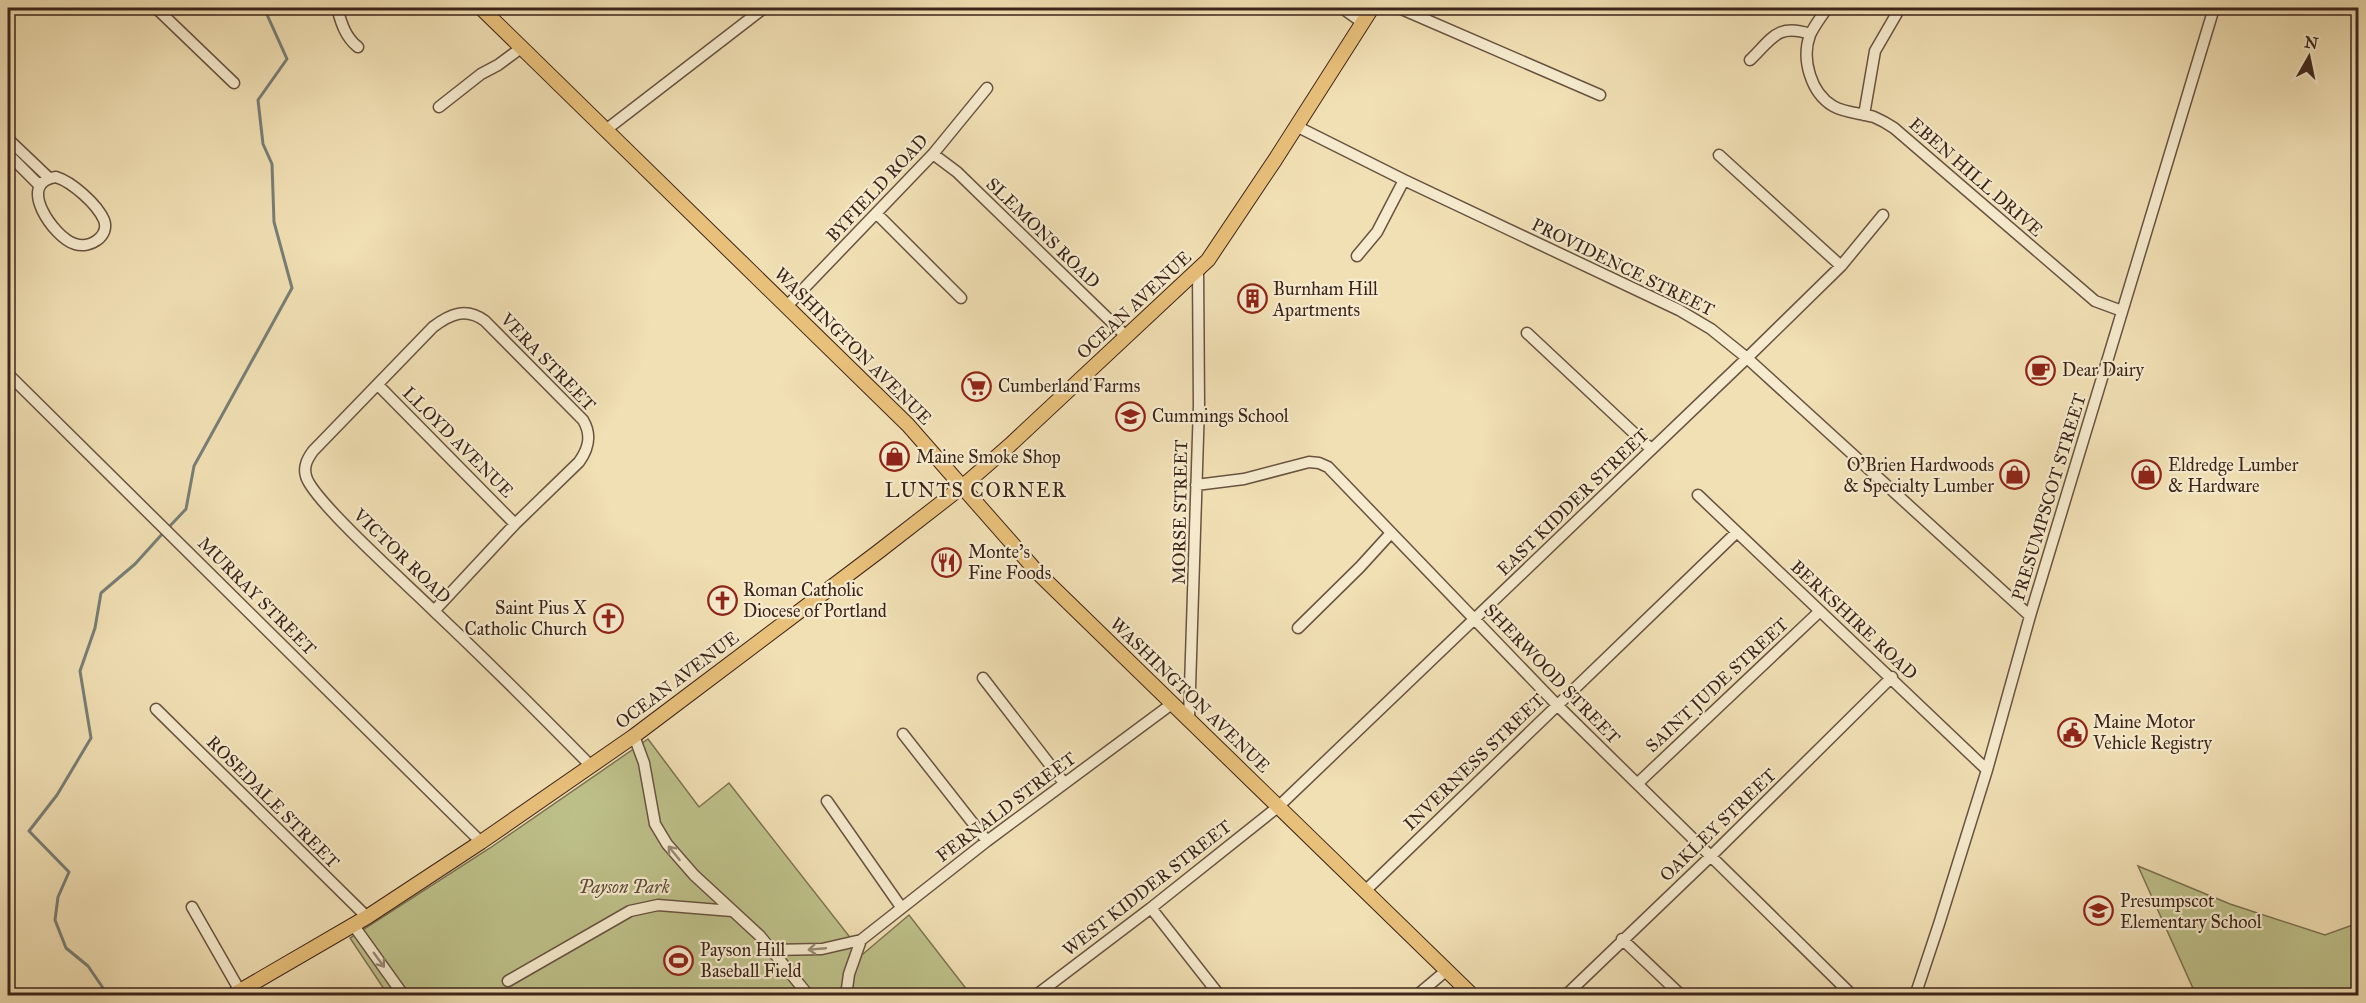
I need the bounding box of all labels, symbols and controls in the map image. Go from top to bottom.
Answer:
north arrow [2279,27,2339,87]
text: N [2303,32,2320,53]
street label: EBEN HILL DRIVE [1905,113,2048,241]
street label: BYFIELD ROAD [822,130,932,246]
street label: SLEMONS ROAD [981,173,1105,293]
street label: PROVIDENCE STREET [1528,213,1718,321]
street label: OCEAN AVENUE [1072,246,1196,364]
street label: WASHINGTON AVENUE [770,263,936,429]
place label: Burnham Hill Apartments [1272,278,1378,321]
building icon: Burnham Hill Apartments [1236,283,1268,315]
street label: VERA STREET [495,308,600,416]
cafe icon: Dear Dairy [2025,354,2057,386]
place label: Dear Dairy [2062,359,2144,381]
supermarket icon: Cumberland Farms [961,370,993,402]
place label: Cumberland Farms [998,375,1140,397]
street label: LLOYD AVENUE [398,382,518,502]
street label: PRESUMPSCOT STREET [2007,391,2091,603]
school or university icon: Cummings School [1115,400,1147,432]
place label: Cummings School [1152,405,1289,428]
street label: EAST KIDDER STREET [1492,424,1654,580]
street label: MORSE STREET [1168,439,1192,585]
shop icon: Maine Smoke Shop [879,441,911,473]
place label: Maine Smoke Shop [916,446,1061,468]
place label: O'Brien Hardwoods & Specialty Lumber [1843,454,1994,497]
place label: Eldredge Lumber & Hardware [2168,454,2299,497]
shop icon: O'Brien Hardwoods & Specialty Lumber [1999,459,2031,491]
shop icon: Eldredge Lumber & Hardware [2131,459,2163,491]
district label: LUNTS CORNER [885,478,1067,502]
street label: VICTOR ROAD [348,503,455,608]
street label: MURRAY STREET [193,532,321,660]
place label: Monte's Fine Foods [968,541,1051,584]
restaurant icon: Monte's Fine Foods [931,546,963,578]
street label: BERKSHIRE ROAD [1786,556,1922,684]
place label: Roman Catholic Diocese of Portland [743,579,887,622]
church icon: Roman Catholic Diocese of Portland [706,584,738,616]
place label: Saint Pius X Catholic Church [464,597,587,640]
street label: SHERWOOD STREET [1479,599,1625,749]
church icon: Saint Pius X Catholic Church [592,602,624,634]
street label: WASHINGTON AVENUE [1105,613,1275,777]
street label: SAINT JUDE STREET [1641,613,1794,758]
street label: OCEAN AVENUE [611,626,743,734]
street label: INVERNESS STREET [1399,689,1549,835]
place label: Maine Motor Vehicle Registry [2092,711,2212,755]
public building icon: Maine Motor Vehicle Registry [2056,716,2088,748]
street label: ROSEDALE STREET [202,731,344,873]
street label: FERNALD STREET [932,747,1080,867]
street label: OAKLEY STREET [1655,764,1781,886]
street label: WEST KIDDER STREET [1058,815,1236,961]
one-way arrow [667,846,681,861]
park label: Payson Park [578,876,670,898]
place label: Presumpscot Elementary School [2120,890,2262,933]
school or university icon: Presumpscot Elementary School [2083,895,2115,927]
place label: Payson Hill Baseball Field [700,939,802,982]
one-way arrow [808,943,828,954]
sports icon: Payson Hill Baseball Field [663,944,695,976]
one-way arrow [373,952,385,968]

